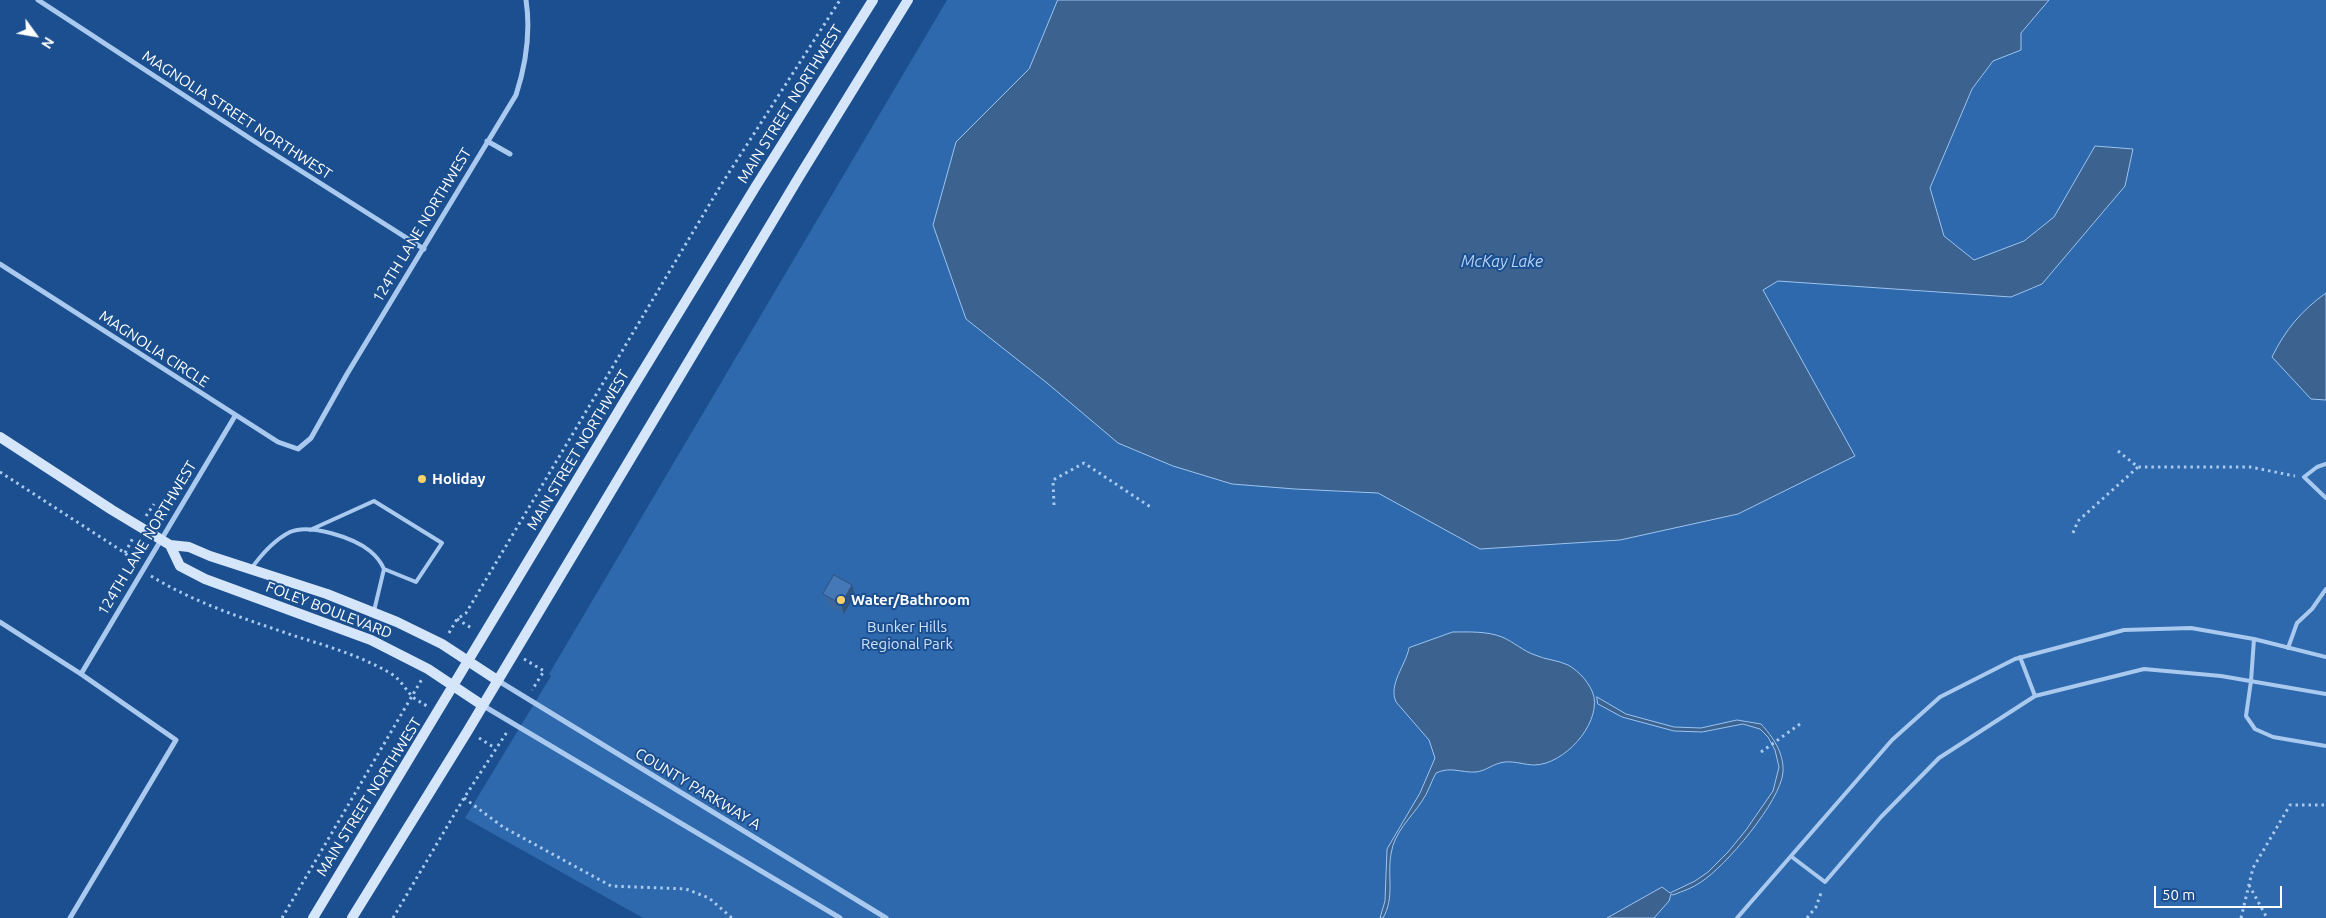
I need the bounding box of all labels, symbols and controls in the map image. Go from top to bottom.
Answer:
north arrow [10,10,60,60]
street label: MAIN STREET NORTHWEST [734,21,846,187]
text: N [38,34,57,52]
street label: MAGNOLIA STREET NORTHWEST [139,47,335,183]
street label: 124TH LANE NORTHWEST [369,145,475,305]
water label: McKay Lake [1461,252,1543,272]
street label: MAGNOLIA CIRCLE [96,307,212,391]
street label: MAIN STREET NORTHWEST [523,367,633,533]
street label: 124TH LANE NORTHWEST [94,458,200,618]
place label: Holiday [432,470,486,488]
marker: Holiday [416,473,428,485]
street label: FOLEY BOULEVARD [263,578,395,642]
place label: Water/Bathroom [851,591,970,609]
marker: Water/Bathroom [835,594,847,606]
park label: Bunker Hills Regional Park [861,618,953,653]
street label: MAIN STREET NORTHWEST [313,714,425,880]
street label: COUNTY PARKWAY A [632,744,764,834]
scale bar [2156,876,2284,908]
text: 50 m [2162,886,2195,903]

